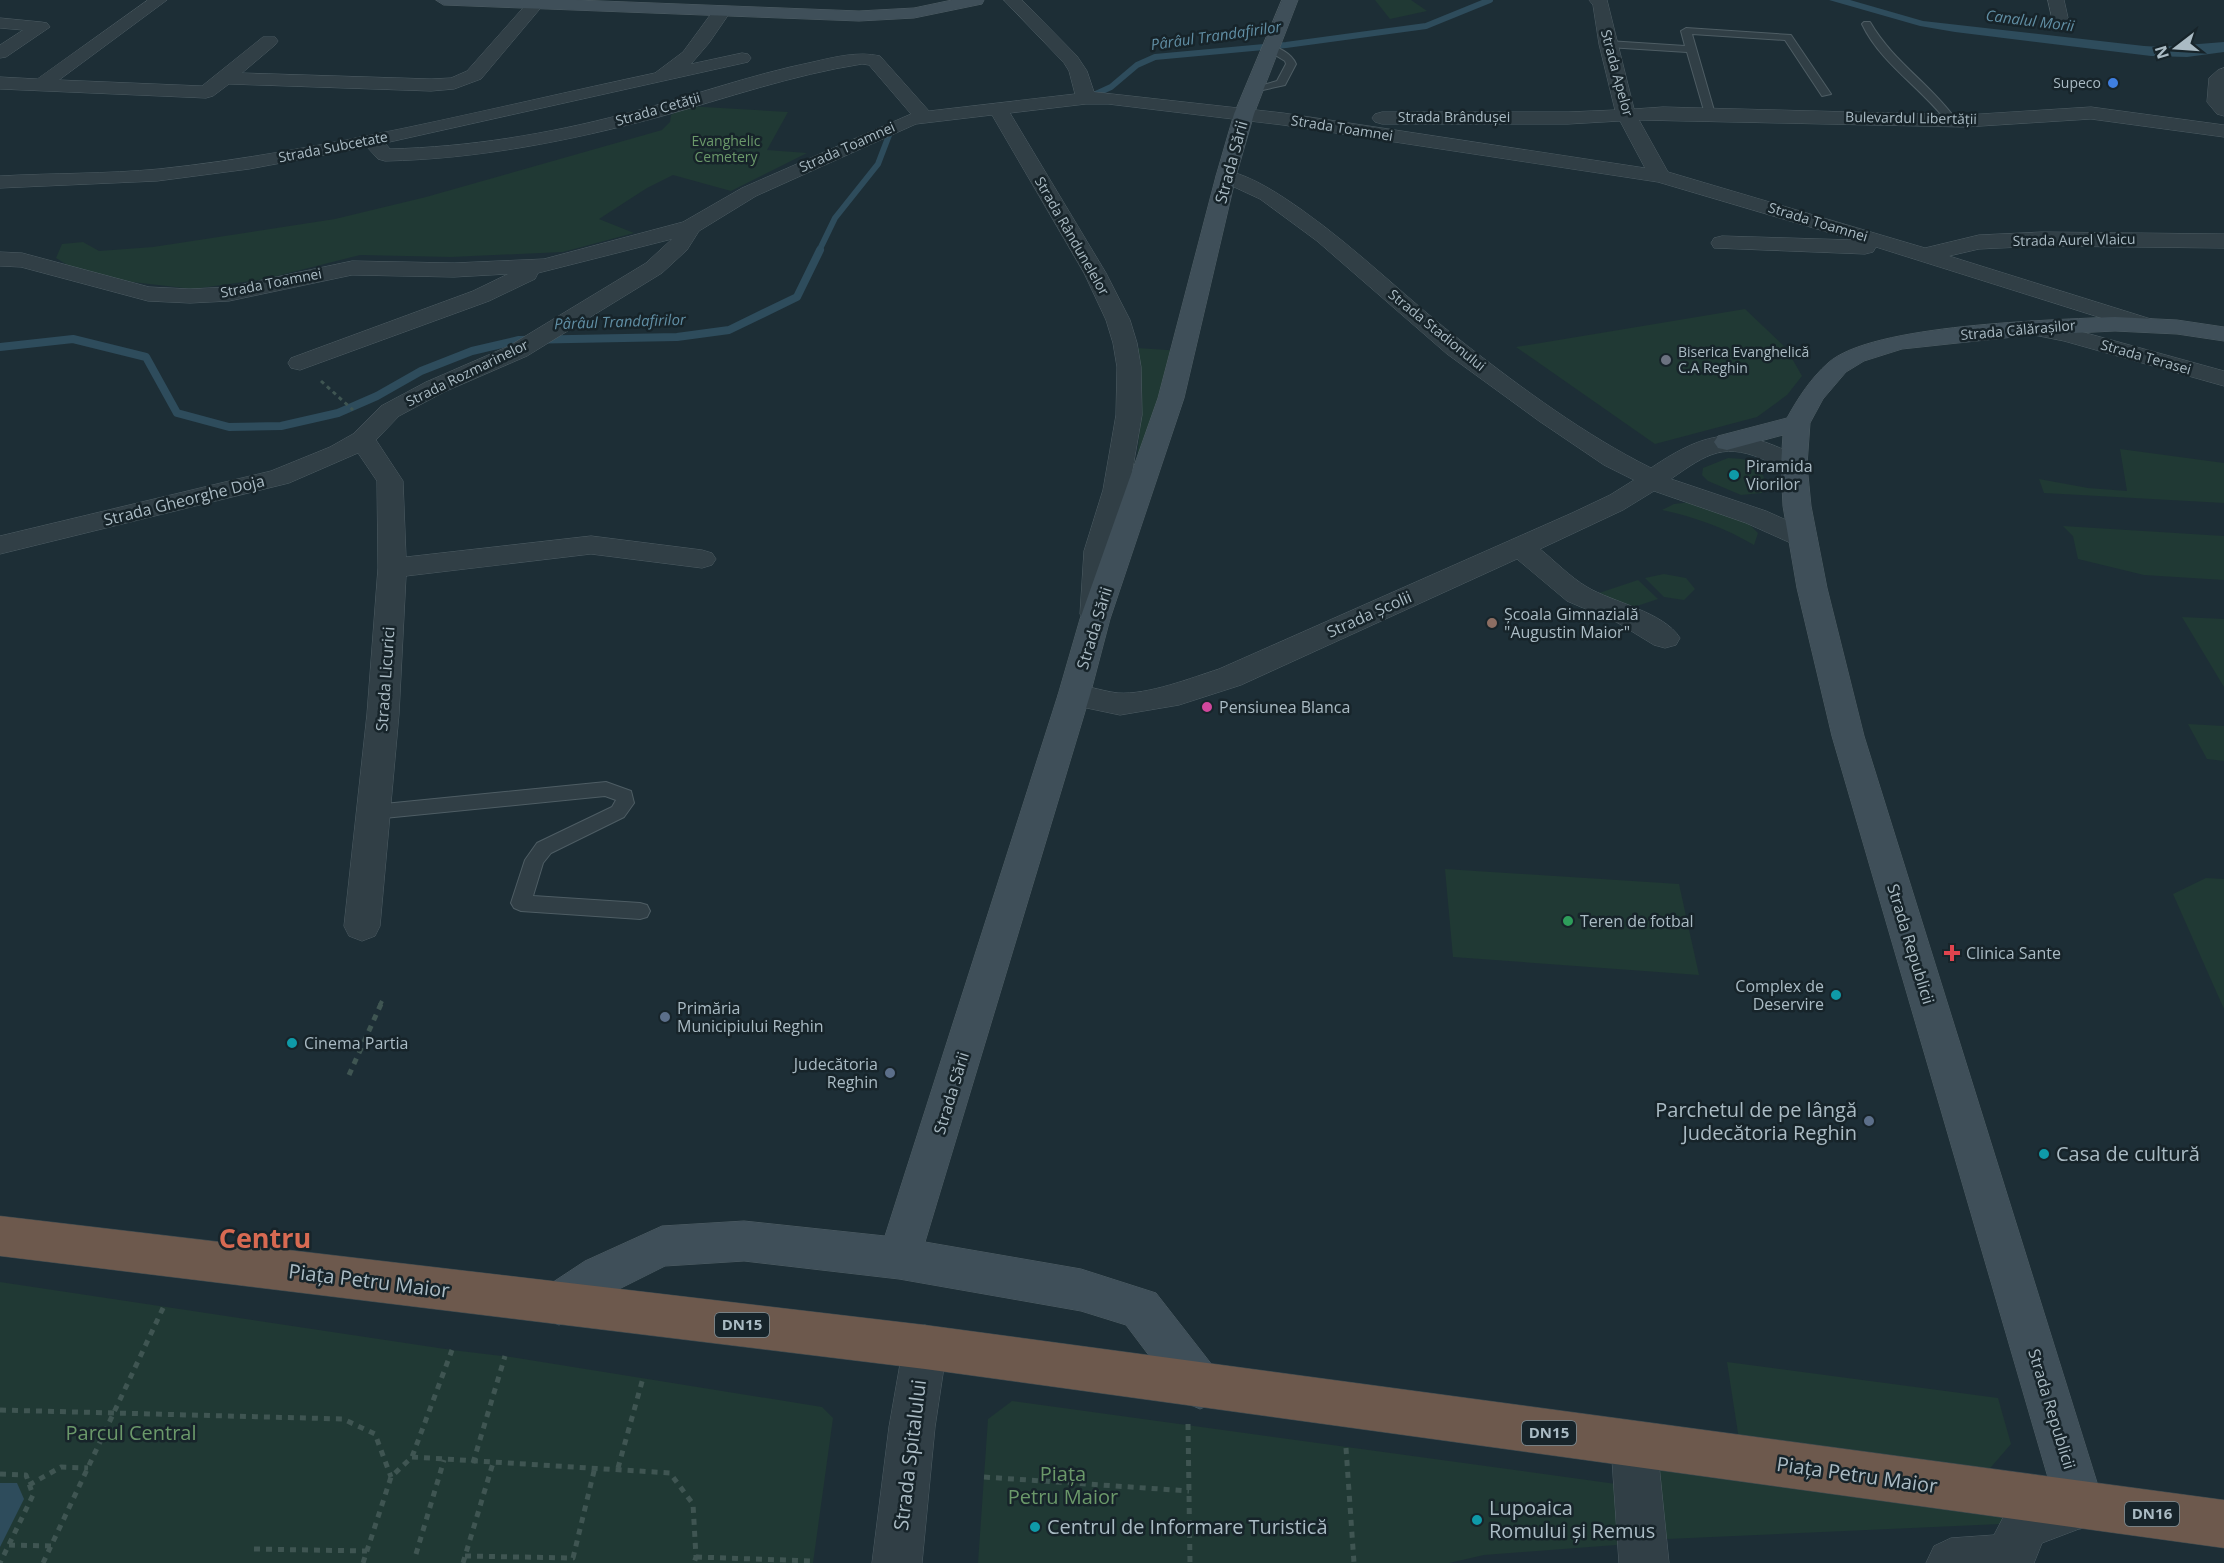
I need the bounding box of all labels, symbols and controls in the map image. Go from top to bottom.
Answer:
water label: Canalul Morii [1985,5,2076,35]
water label: Pârâul Trandafirilor [1149,16,1284,54]
north arrow [2146,18,2206,78]
street label: Strada Apelor [1597,27,1638,119]
text: N [2149,43,2174,62]
place label: Supeco [2053,73,2101,92]
marker: Supeco [2106,76,2120,90]
street label: Strada Cetății [613,87,703,130]
street label: Strada Brândușei [1398,107,1510,126]
street label: Bulevardul Libertății [1845,107,1977,128]
street label: Strada Toamnei [1290,110,1394,145]
street label: Strada Toamnei [796,117,898,176]
street label: Strada Sării [1209,118,1253,206]
street label: Strada Subcetate [277,127,389,166]
park label: Evanghelic Cemetery [692,131,761,166]
street label: Strada Rândunelelor [1031,173,1114,299]
street label: Strada Toamnei [1766,197,1870,246]
street label: Strada Aurel Vlaicu [2012,229,2136,250]
street label: Strada Toamnei [219,263,323,302]
street label: Strada Stadionului [1385,284,1490,375]
water label: Pârâul Trandafirilor [554,309,687,333]
street label: Strada Călărașilor [1960,315,2077,344]
street label: Strada Rozmarinelor [402,335,531,410]
street label: Strada Terasei [2099,335,2194,379]
place label: Biserica Evanghelică C.A Reghin [1678,342,1809,377]
marker: Biserica Evanghelică C.A Reghin [1659,353,1673,367]
place label: Piramida Viorilor [1746,455,1813,495]
marker: Piramida Viorilor [1727,468,1741,482]
street label: Strada Gheorghe Doja [101,469,267,531]
street label: Strada Sării [1071,584,1117,672]
street label: Strada Școlii [1323,585,1415,643]
place label: Școala Gimnazială "Augustin Maior" [1504,603,1639,643]
marker: Școala Gimnazială "Augustin Maior" [1485,616,1499,630]
street label: Strada Licurici [370,626,400,732]
place label: Pensiunea Blanca [1219,696,1350,718]
marker: Pensiunea Blanca [1200,700,1214,714]
street label: Strada Republicii [1882,881,1940,1007]
place label: Teren de fotbal [1580,910,1694,932]
marker: Teren de fotbal [1561,914,1575,928]
place label: Clinica Sante [1966,942,2061,964]
marker: Clinica Sante [1943,944,1961,962]
place label: Complex de Deservire [1735,975,1824,1015]
marker: Complex de Deservire [1829,988,1843,1002]
place label: Primăria Municipiului Reghin [677,997,824,1037]
marker: Primăria Municipiului Reghin [658,1010,672,1024]
place label: Cinema Partia [304,1032,408,1054]
marker: Cinema Partia [285,1036,299,1050]
street label: Strada Sării [928,1049,974,1137]
place label: Judecătoria Reghin [792,1053,878,1093]
marker: Judecătoria Reghin [883,1066,897,1080]
place label: Parchetul de pe lângă Judecătoria Reghin [1655,1096,1857,1146]
marker: Parchetul de pe lângă Judecătoria Reghin [1862,1114,1876,1128]
place label: Casa de cultură [2056,1140,2200,1167]
marker: Casa de cultură [2037,1147,2051,1161]
district label: Centru [219,1219,311,1256]
street label: Piața Petru Maior [287,1257,451,1304]
road number: DN15 [715,1313,769,1337]
street label: Strada Republicii [2023,1346,2081,1472]
street label: Strada Spitalului [887,1378,932,1532]
park label: Parcul Central [66,1419,196,1446]
road number: DN15 [1522,1421,1576,1445]
street label: Piața Petru Maior [1775,1450,1939,1499]
park label: Piața Petru Maior [1008,1460,1118,1510]
place label: Lupoaica Romului și Remus [1489,1494,1655,1544]
road number: DN16 [2125,1502,2179,1526]
place label: Centrul de Informare Turistică [1047,1513,1328,1540]
marker: Lupoaica Romului și Remus [1470,1513,1484,1527]
marker: Centrul de Informare Turistică [1028,1520,1042,1534]

